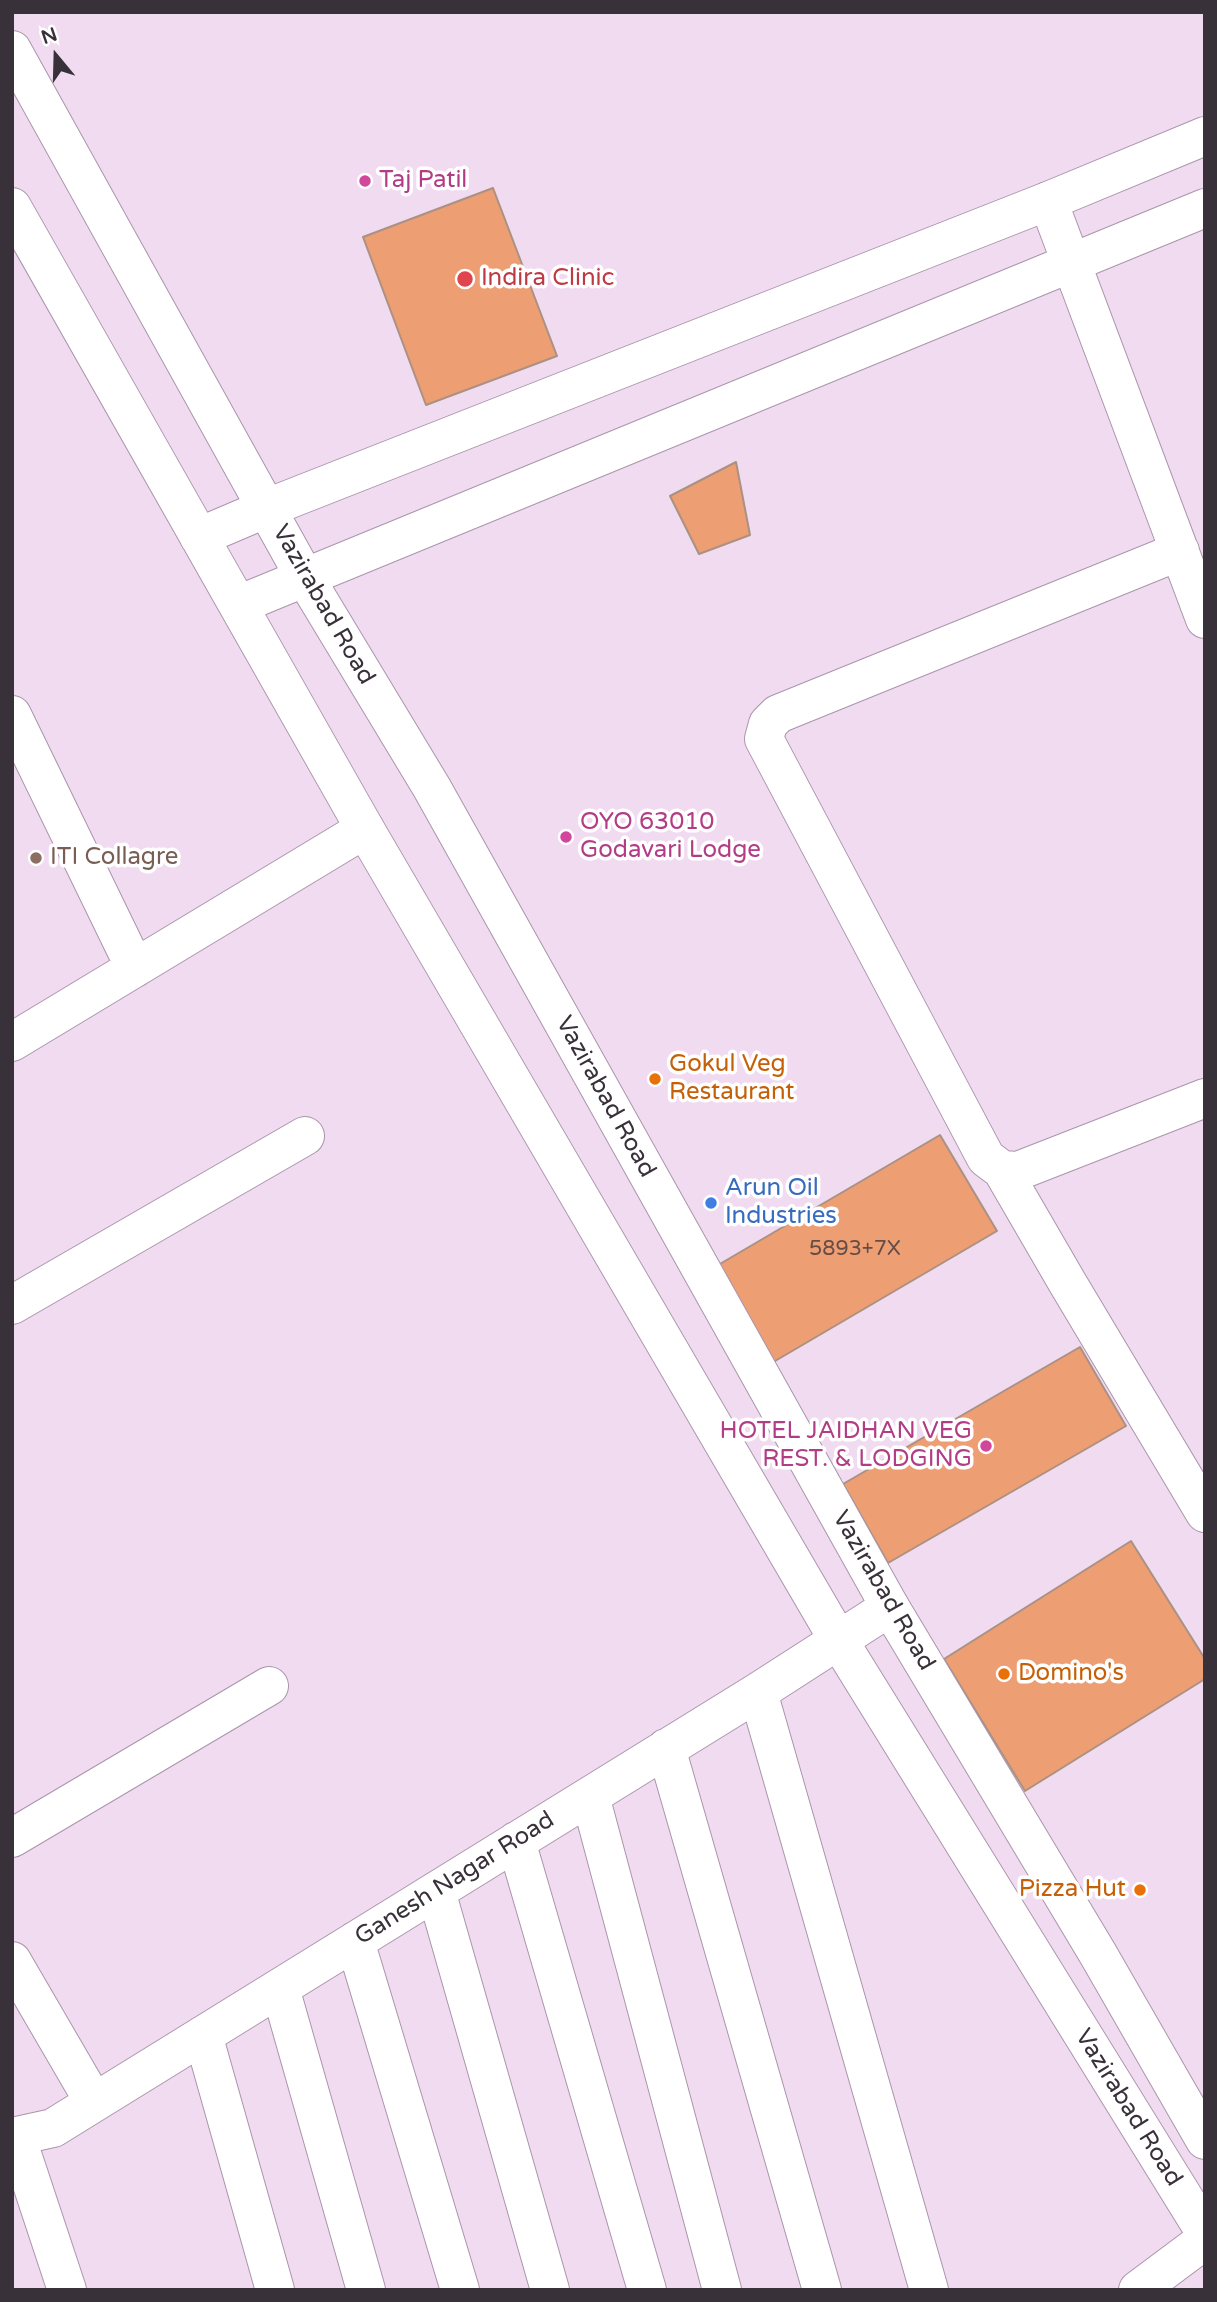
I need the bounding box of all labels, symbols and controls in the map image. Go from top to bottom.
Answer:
north arrow [21,21,91,91]
text: N [38,23,60,49]
place label: Taj Patil [379,167,467,195]
marker: Taj Patil [357,173,373,189]
place label: Indira Clinic [481,265,614,293]
marker: Indira Clinic [455,269,475,289]
street label: Vazirabad Road [266,520,380,690]
place label: OYO 63010 Godavari Lodge [580,809,761,865]
marker: OYO 63010 Godavari Lodge [558,829,574,845]
place label: ITI Collagre [50,844,178,872]
marker: ITI Collagre [28,850,44,866]
street label: Vazirabad Road [549,1011,661,1183]
place label: Gokul Veg Restaurant [669,1051,794,1107]
marker: Gokul Veg Restaurant [647,1071,663,1087]
place label: Arun Oil Industries [725,1175,837,1231]
marker: Arun Oil Industries [703,1195,719,1211]
house number: 5893+7X [809,1236,901,1262]
place label: HOTEL JAIDHAN VEG REST. & LODGING [720,1418,972,1474]
marker: HOTEL JAIDHAN VEG REST. & LODGING [978,1438,994,1454]
street label: Vazirabad Road [826,1506,940,1676]
place label: Domino's [1018,1660,1124,1688]
marker: Domino's [996,1666,1012,1682]
street label: Ganesh Nagar Road [350,1806,560,1952]
place label: Pizza Hut [1019,1876,1126,1904]
marker: Pizza Hut [1132,1882,1148,1898]
street label: Vazirabad Road [1068,2024,1188,2192]

